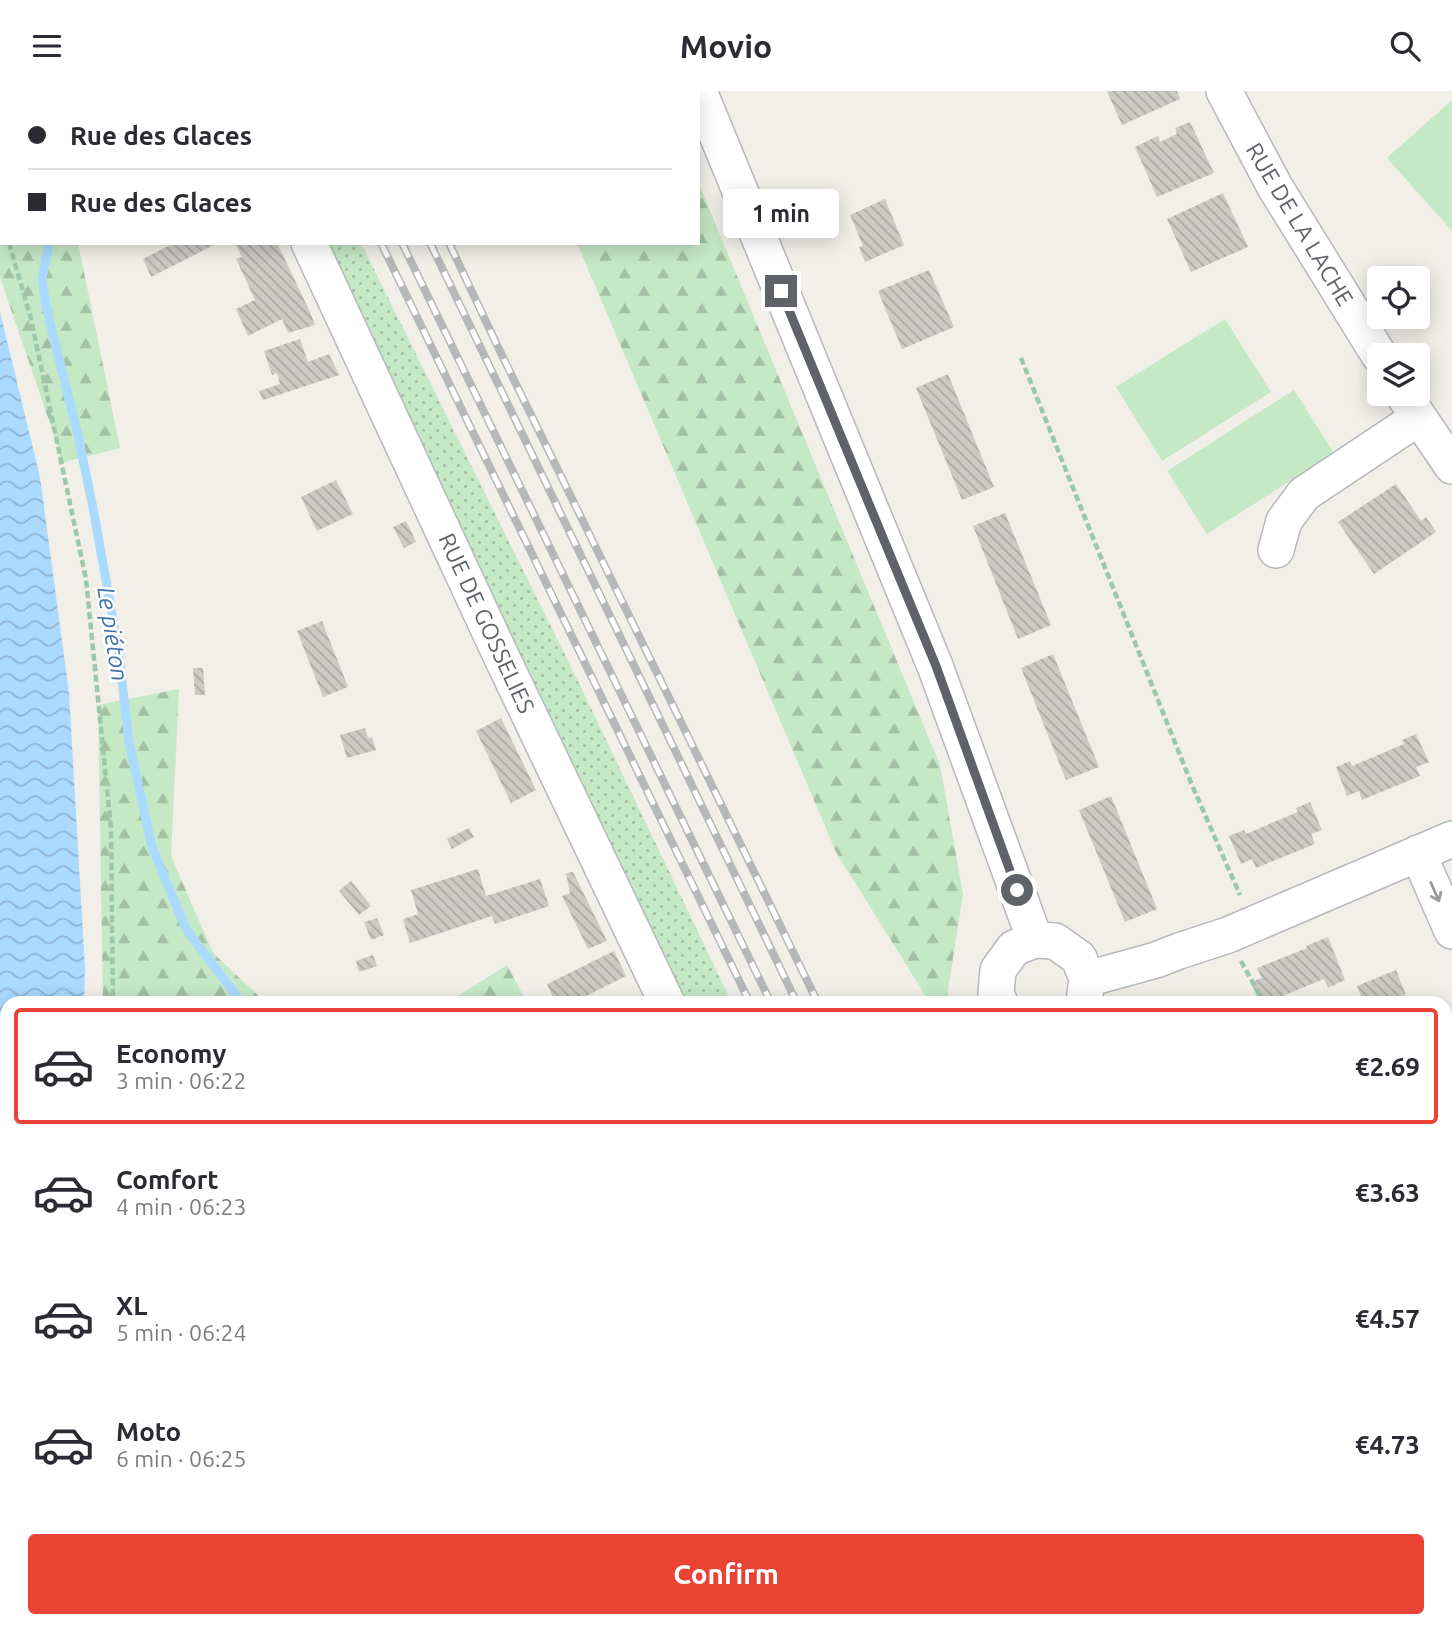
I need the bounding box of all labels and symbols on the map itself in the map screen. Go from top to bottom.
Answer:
street label: RUE DE LA LACHE [1242,138,1358,310]
callout: 1 min [723,190,839,239]
route end [765,275,797,307]
street label: RUE DE GOSSELIES [434,529,540,717]
water label: Le piéton [92,585,134,683]
route start [1001,874,1033,906]
one-way arrow [1429,881,1442,902]

